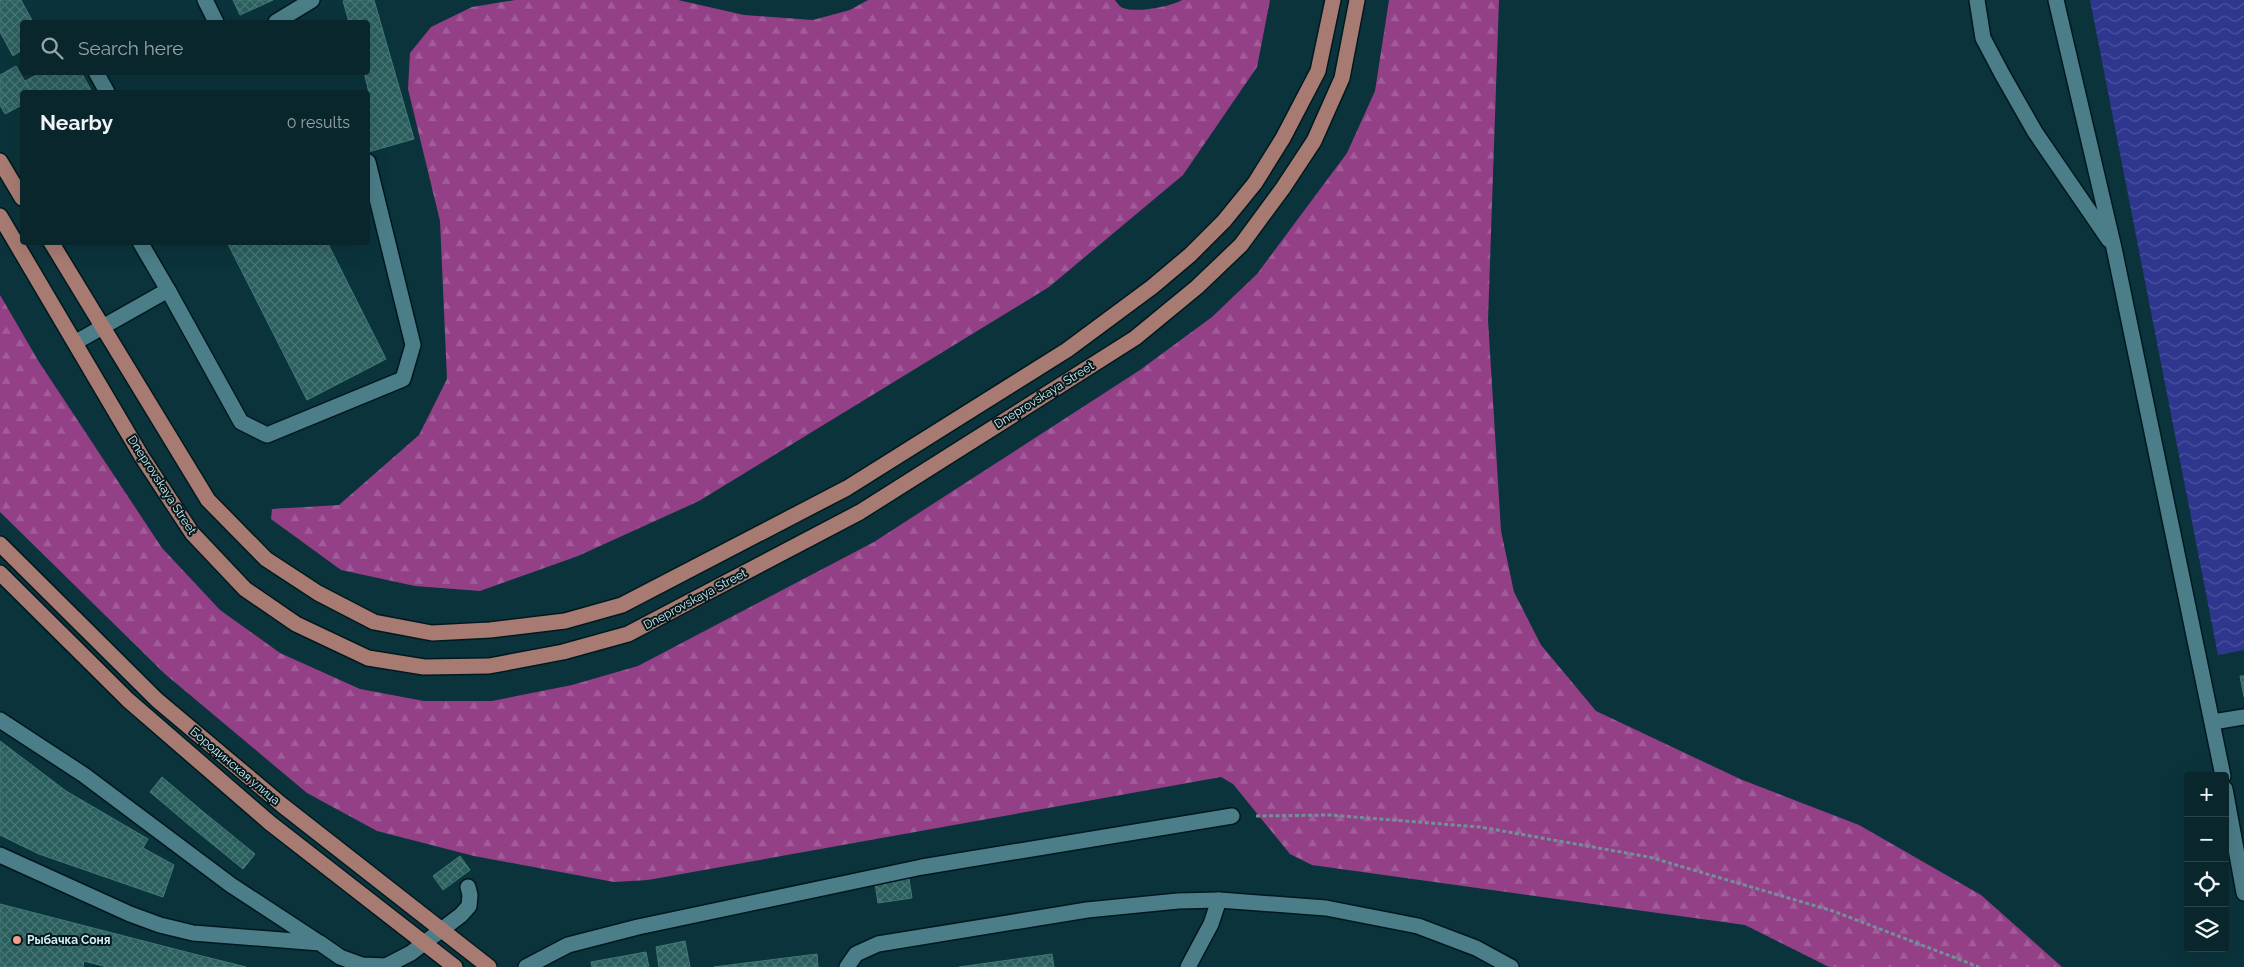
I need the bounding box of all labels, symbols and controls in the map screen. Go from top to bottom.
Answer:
search box [20,20,370,75]
icon: search [38,34,66,62]
text: Search here [78,37,184,59]
text: Nearby [40,110,113,135]
text: 0 results [287,113,350,132]
street label: Dneprovskaya Street [992,359,1096,431]
street label: Dneprovskaya Street [125,433,199,537]
street label: Dneprovskaya Street [641,566,749,632]
street label: Бородинская улица [187,724,283,808]
map controls [2184,772,2229,952]
button: + [2184,772,2229,817]
button: − [2184,817,2229,862]
button: locate [2184,862,2229,907]
button: layers [2184,907,2229,952]
place label: Рыбачка Соня [27,933,111,947]
marker: Рыбачка Соня [11,934,23,946]

